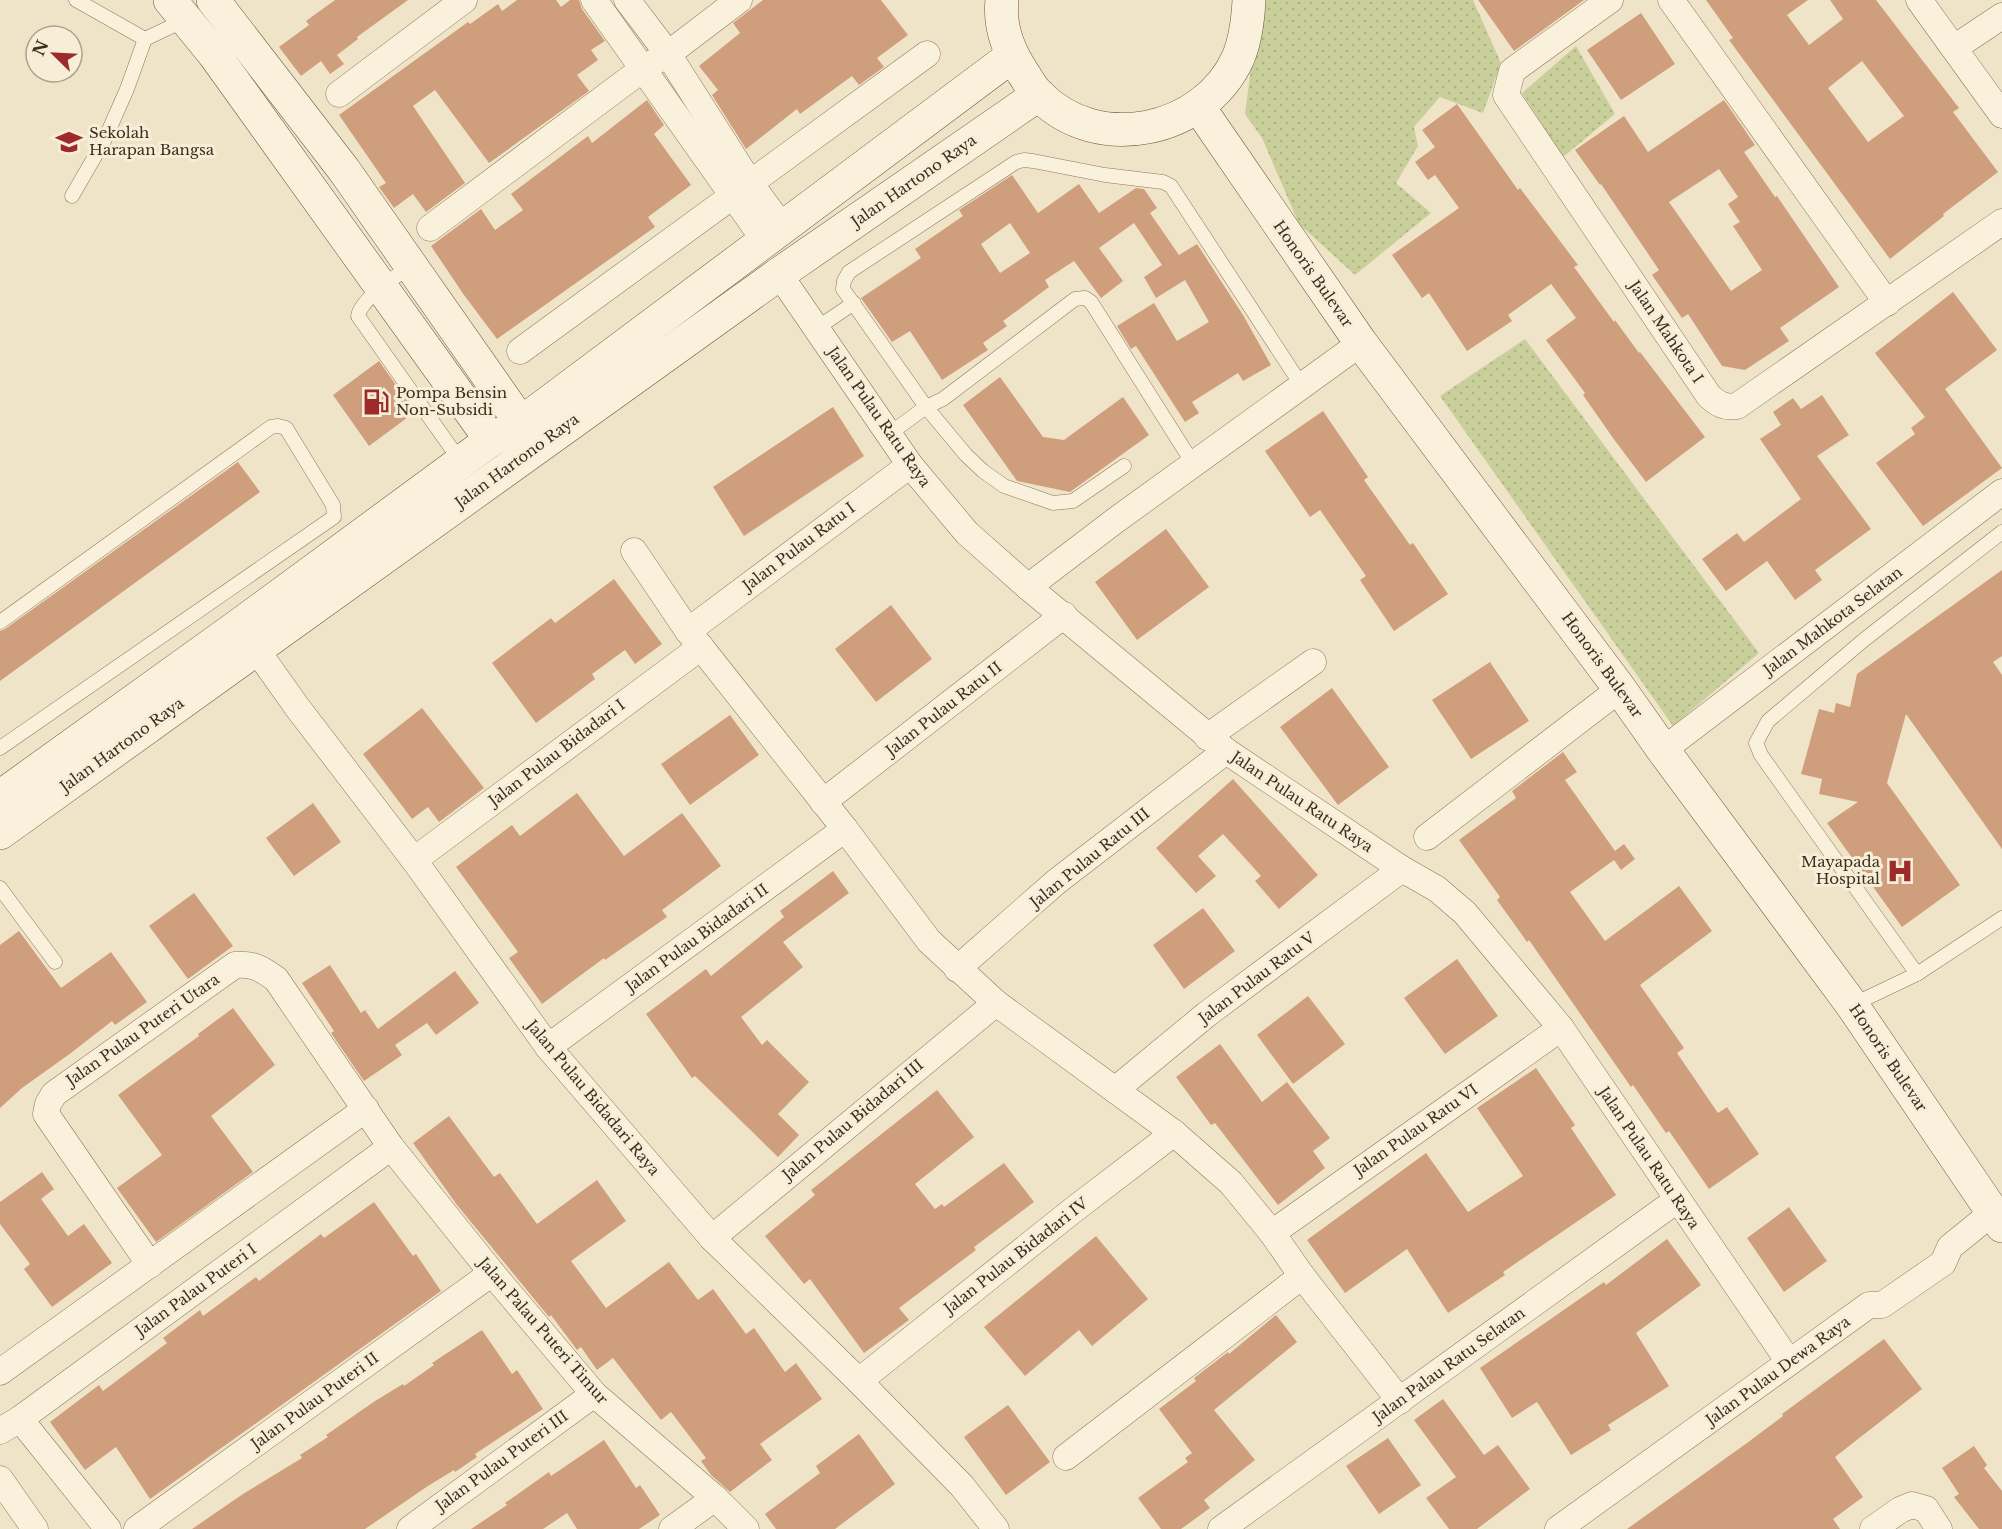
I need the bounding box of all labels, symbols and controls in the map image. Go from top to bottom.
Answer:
north arrow [24,24,84,84]
text: N [28,37,52,59]
place label: Sekolah Harapan Bangsa [89,123,215,159]
school or university icon: Sekolah Harapan Bangsa [54,127,84,157]
street label: Jalan Hartono Raya [846,130,980,232]
street label: Honoris Bulevar [1269,217,1358,331]
street label: Jalan Mahkota I [1624,275,1708,387]
street label: Jalan Pulau Ratu Raya [823,341,936,491]
place label: Pompa Bensin Non-Subsidi [396,383,507,419]
fuel station icon: Pompa Bensin Non-Subsidi [361,387,391,417]
street label: Jalan Hartono Raya [449,409,583,513]
street label: Jalan Pulau Ratu I [737,498,859,596]
street label: Jalan Mahkota Selatan [1758,562,1906,680]
street label: Honoris Bulevar [1558,608,1648,722]
street label: Jalan Pulau Ratu II [880,657,1006,761]
street label: Jalan Hartono Raya [54,693,188,797]
street label: Jalan Pulau Bidadari I [483,695,629,811]
street label: Jalan Pulau Ratu Raya [1226,746,1377,857]
street label: Jalan Pulau Ratu III [1025,804,1153,913]
place label: Mayapada Hospital [1801,852,1881,888]
hospital icon: Mayapada Hospital [1885,856,1915,886]
street label: Jalan Pulau Bidadari II [620,879,772,997]
street label: Jalan Pulau Ratu V [1193,928,1319,1029]
street label: Jalan Pulau Puteri Utara [61,969,224,1091]
street label: Honoris Bulevar [1845,1000,1932,1116]
street label: Jalan Pulau Bidadari Raya [521,1015,664,1180]
street label: Jalan Pulau Bidadari III [777,1055,927,1185]
street label: Jalan Pulau Ratu VI [1348,1080,1481,1181]
street label: Jalan Pulau Ratu Raya [1594,1081,1704,1233]
street label: Jalan Pulau Bidadari IV [938,1193,1092,1319]
street label: Jalan Palau Puteri I [130,1239,260,1341]
street label: Jalan Palau Puteri Timur [473,1252,613,1409]
street label: Jalan Palau Ratu Selatan [1367,1303,1528,1427]
street label: Jalan Pulau Dewa Raya [1700,1311,1854,1431]
street label: Jalan Pulau Puteri II [246,1348,382,1454]
street label: Jalan Pulau Puteri III [430,1406,572,1516]

